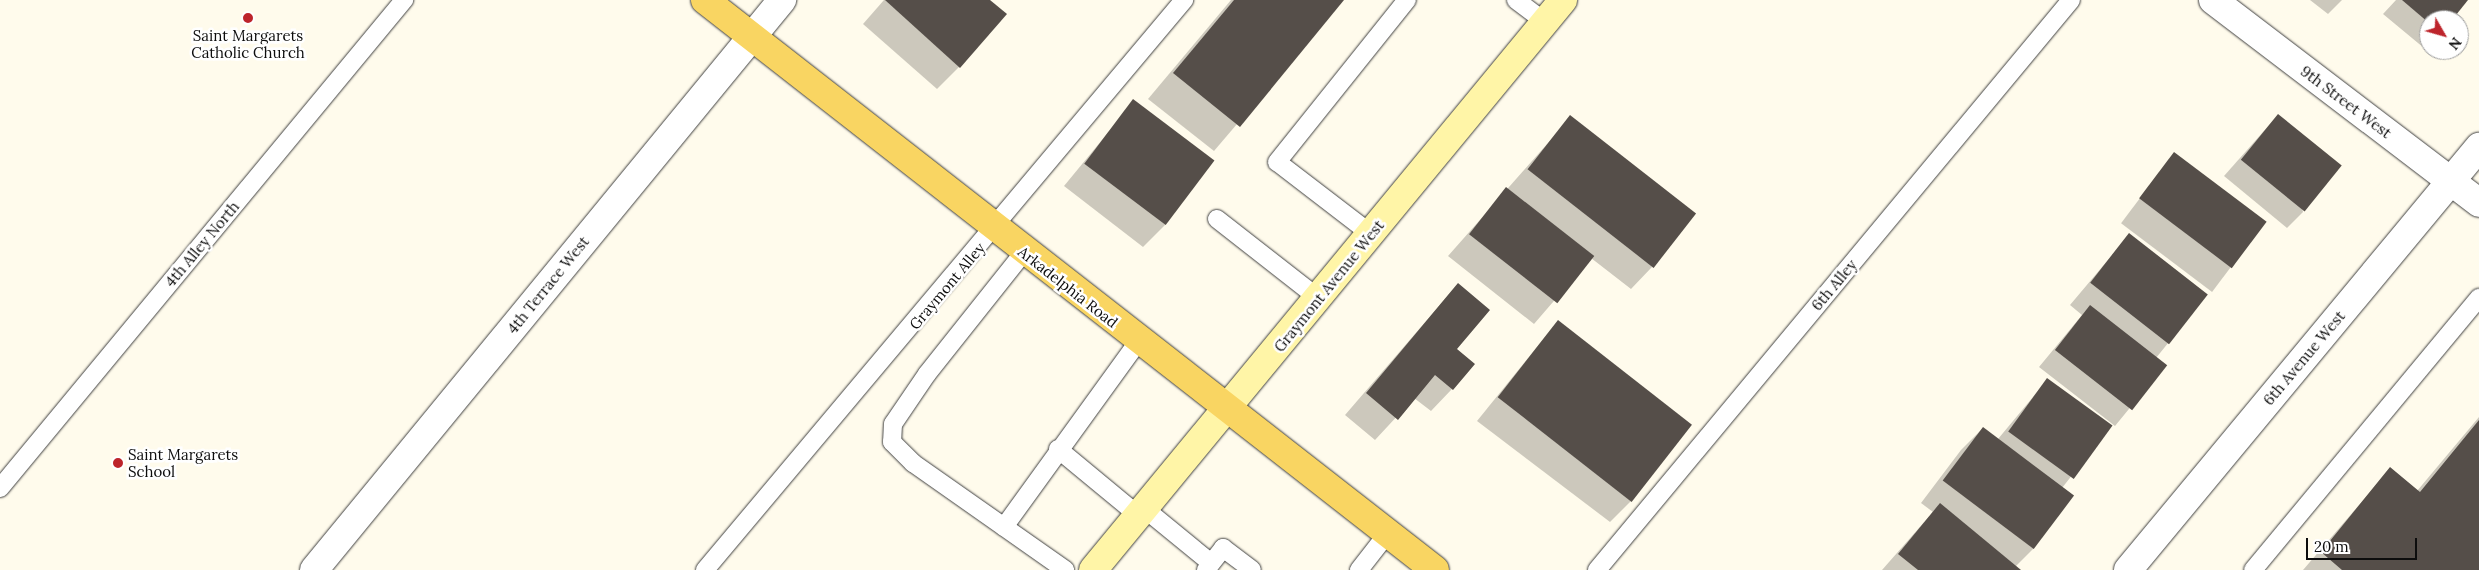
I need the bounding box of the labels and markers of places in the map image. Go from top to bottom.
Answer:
marker: Saint Margarets Catholic Church [242,12,254,24]
place label: Saint Margarets Catholic Church [191,26,305,61]
place label: Saint Margarets School [128,445,238,480]
marker: Saint Margarets School [112,457,124,469]

